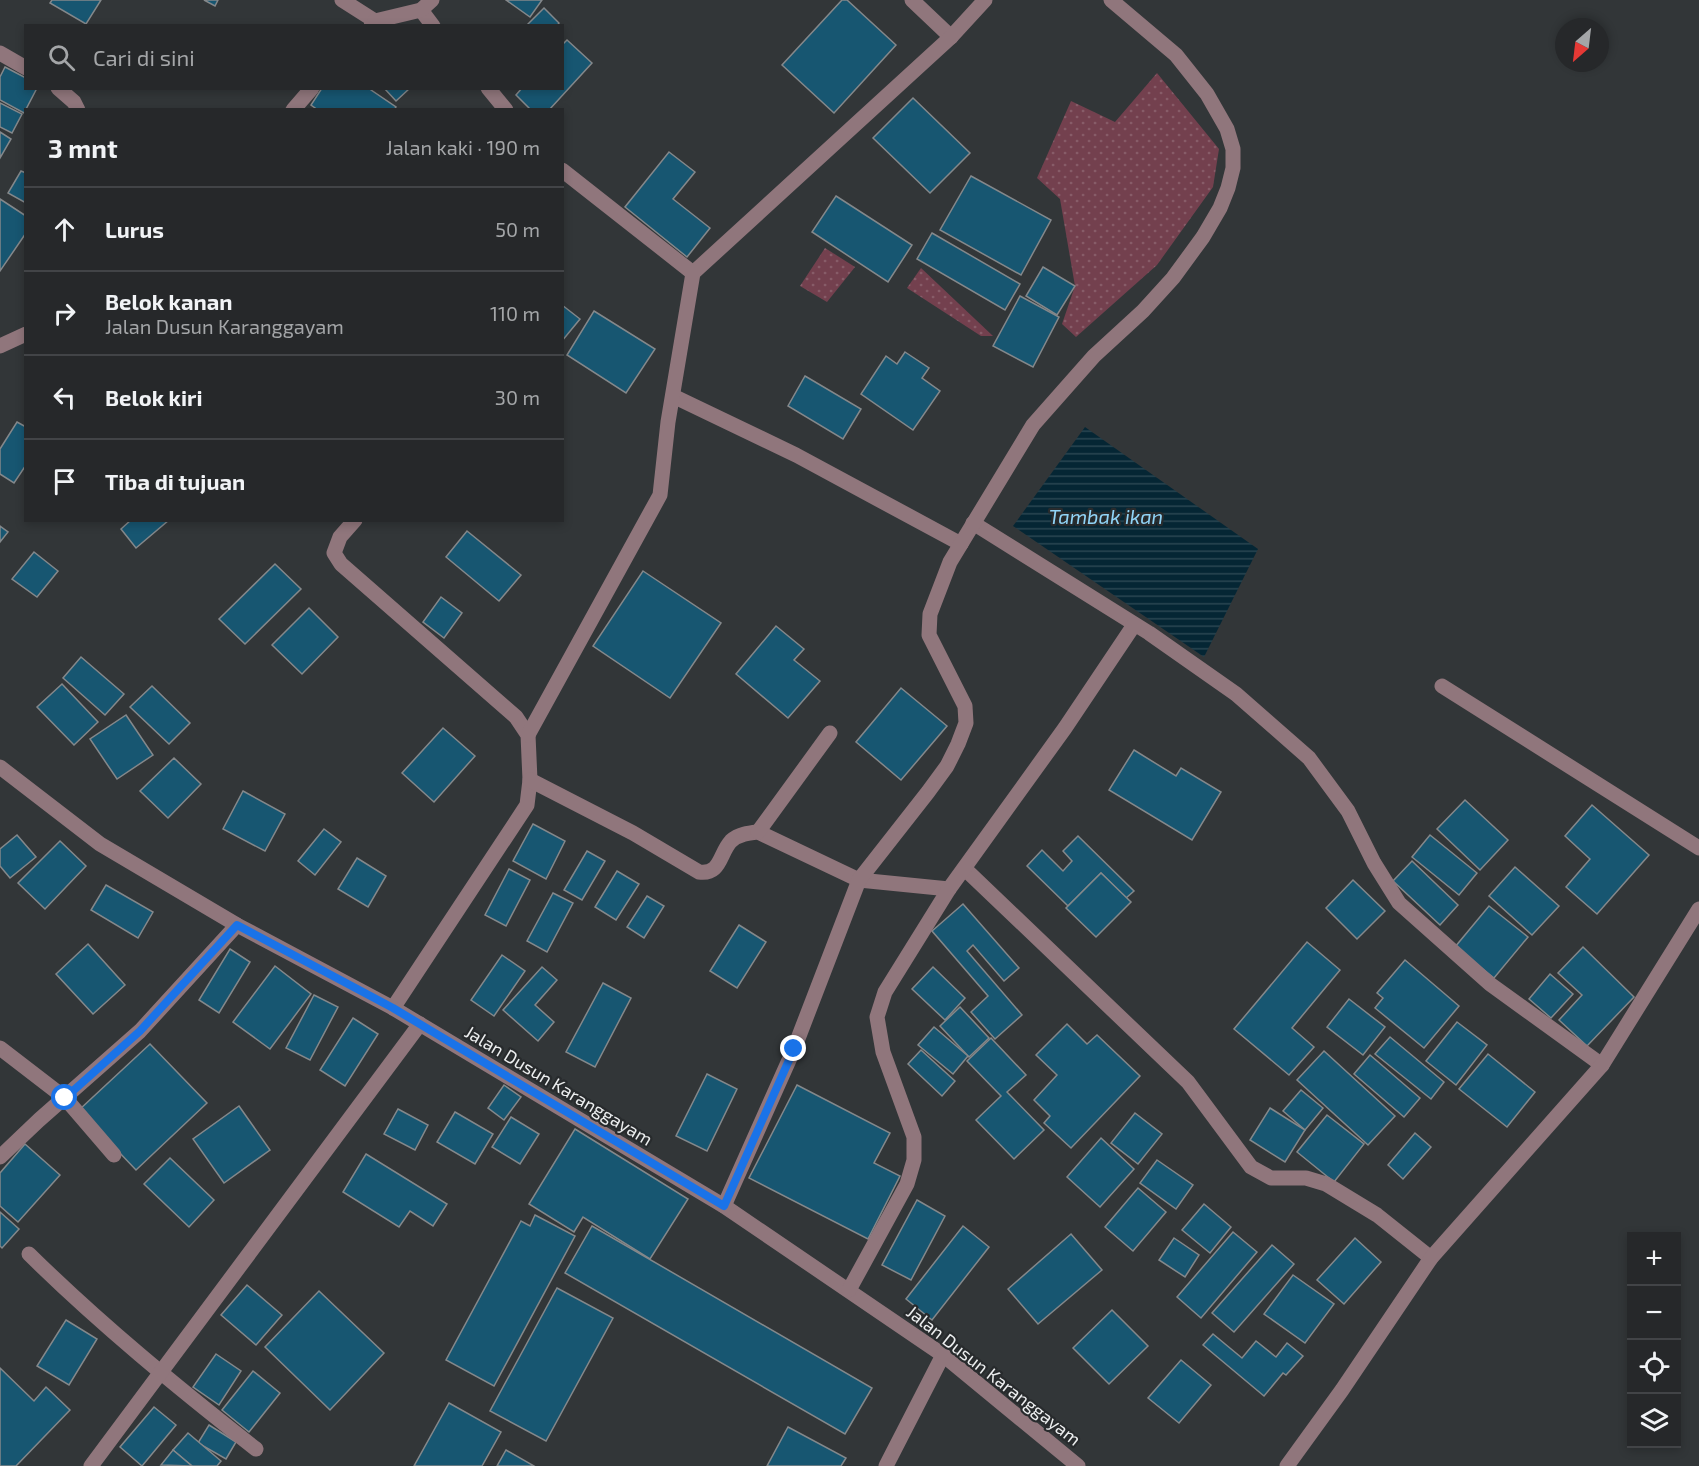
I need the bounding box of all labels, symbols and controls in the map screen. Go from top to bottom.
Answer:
north arrow [1555,18,1609,72]
search box [24,24,564,90]
icon: search [45,41,78,74]
text: Cari di sini [93,44,195,70]
text: 3 mnt [48,132,118,163]
text: Jalan kaki · 190 m [386,135,540,159]
icon: ahead [48,213,81,246]
text: Lurus [105,216,164,242]
text: 50 m [495,217,540,241]
text: Belok kanan [105,288,232,314]
icon: right [48,297,81,330]
text: 110 m [490,301,540,325]
text: Jalan Dusun Karanggayam [105,314,344,338]
icon: left [48,381,81,414]
text: Belok kiri [105,384,202,410]
text: 30 m [495,385,540,409]
icon: arrive [48,465,81,498]
text: Tiba di tujuan [105,468,245,494]
water label: Tambak ikan [1049,504,1163,528]
street label: Jalan Dusun Karanggayam [461,1020,657,1150]
route end [780,1035,806,1061]
route start [51,1084,77,1110]
map controls [1627,1232,1681,1448]
button: + [1627,1232,1681,1286]
button: − [1627,1286,1681,1340]
street label: Jalan Dusun Karanggayam [903,1300,1085,1450]
button: locate [1627,1340,1681,1394]
button: layers [1627,1394,1681,1448]

